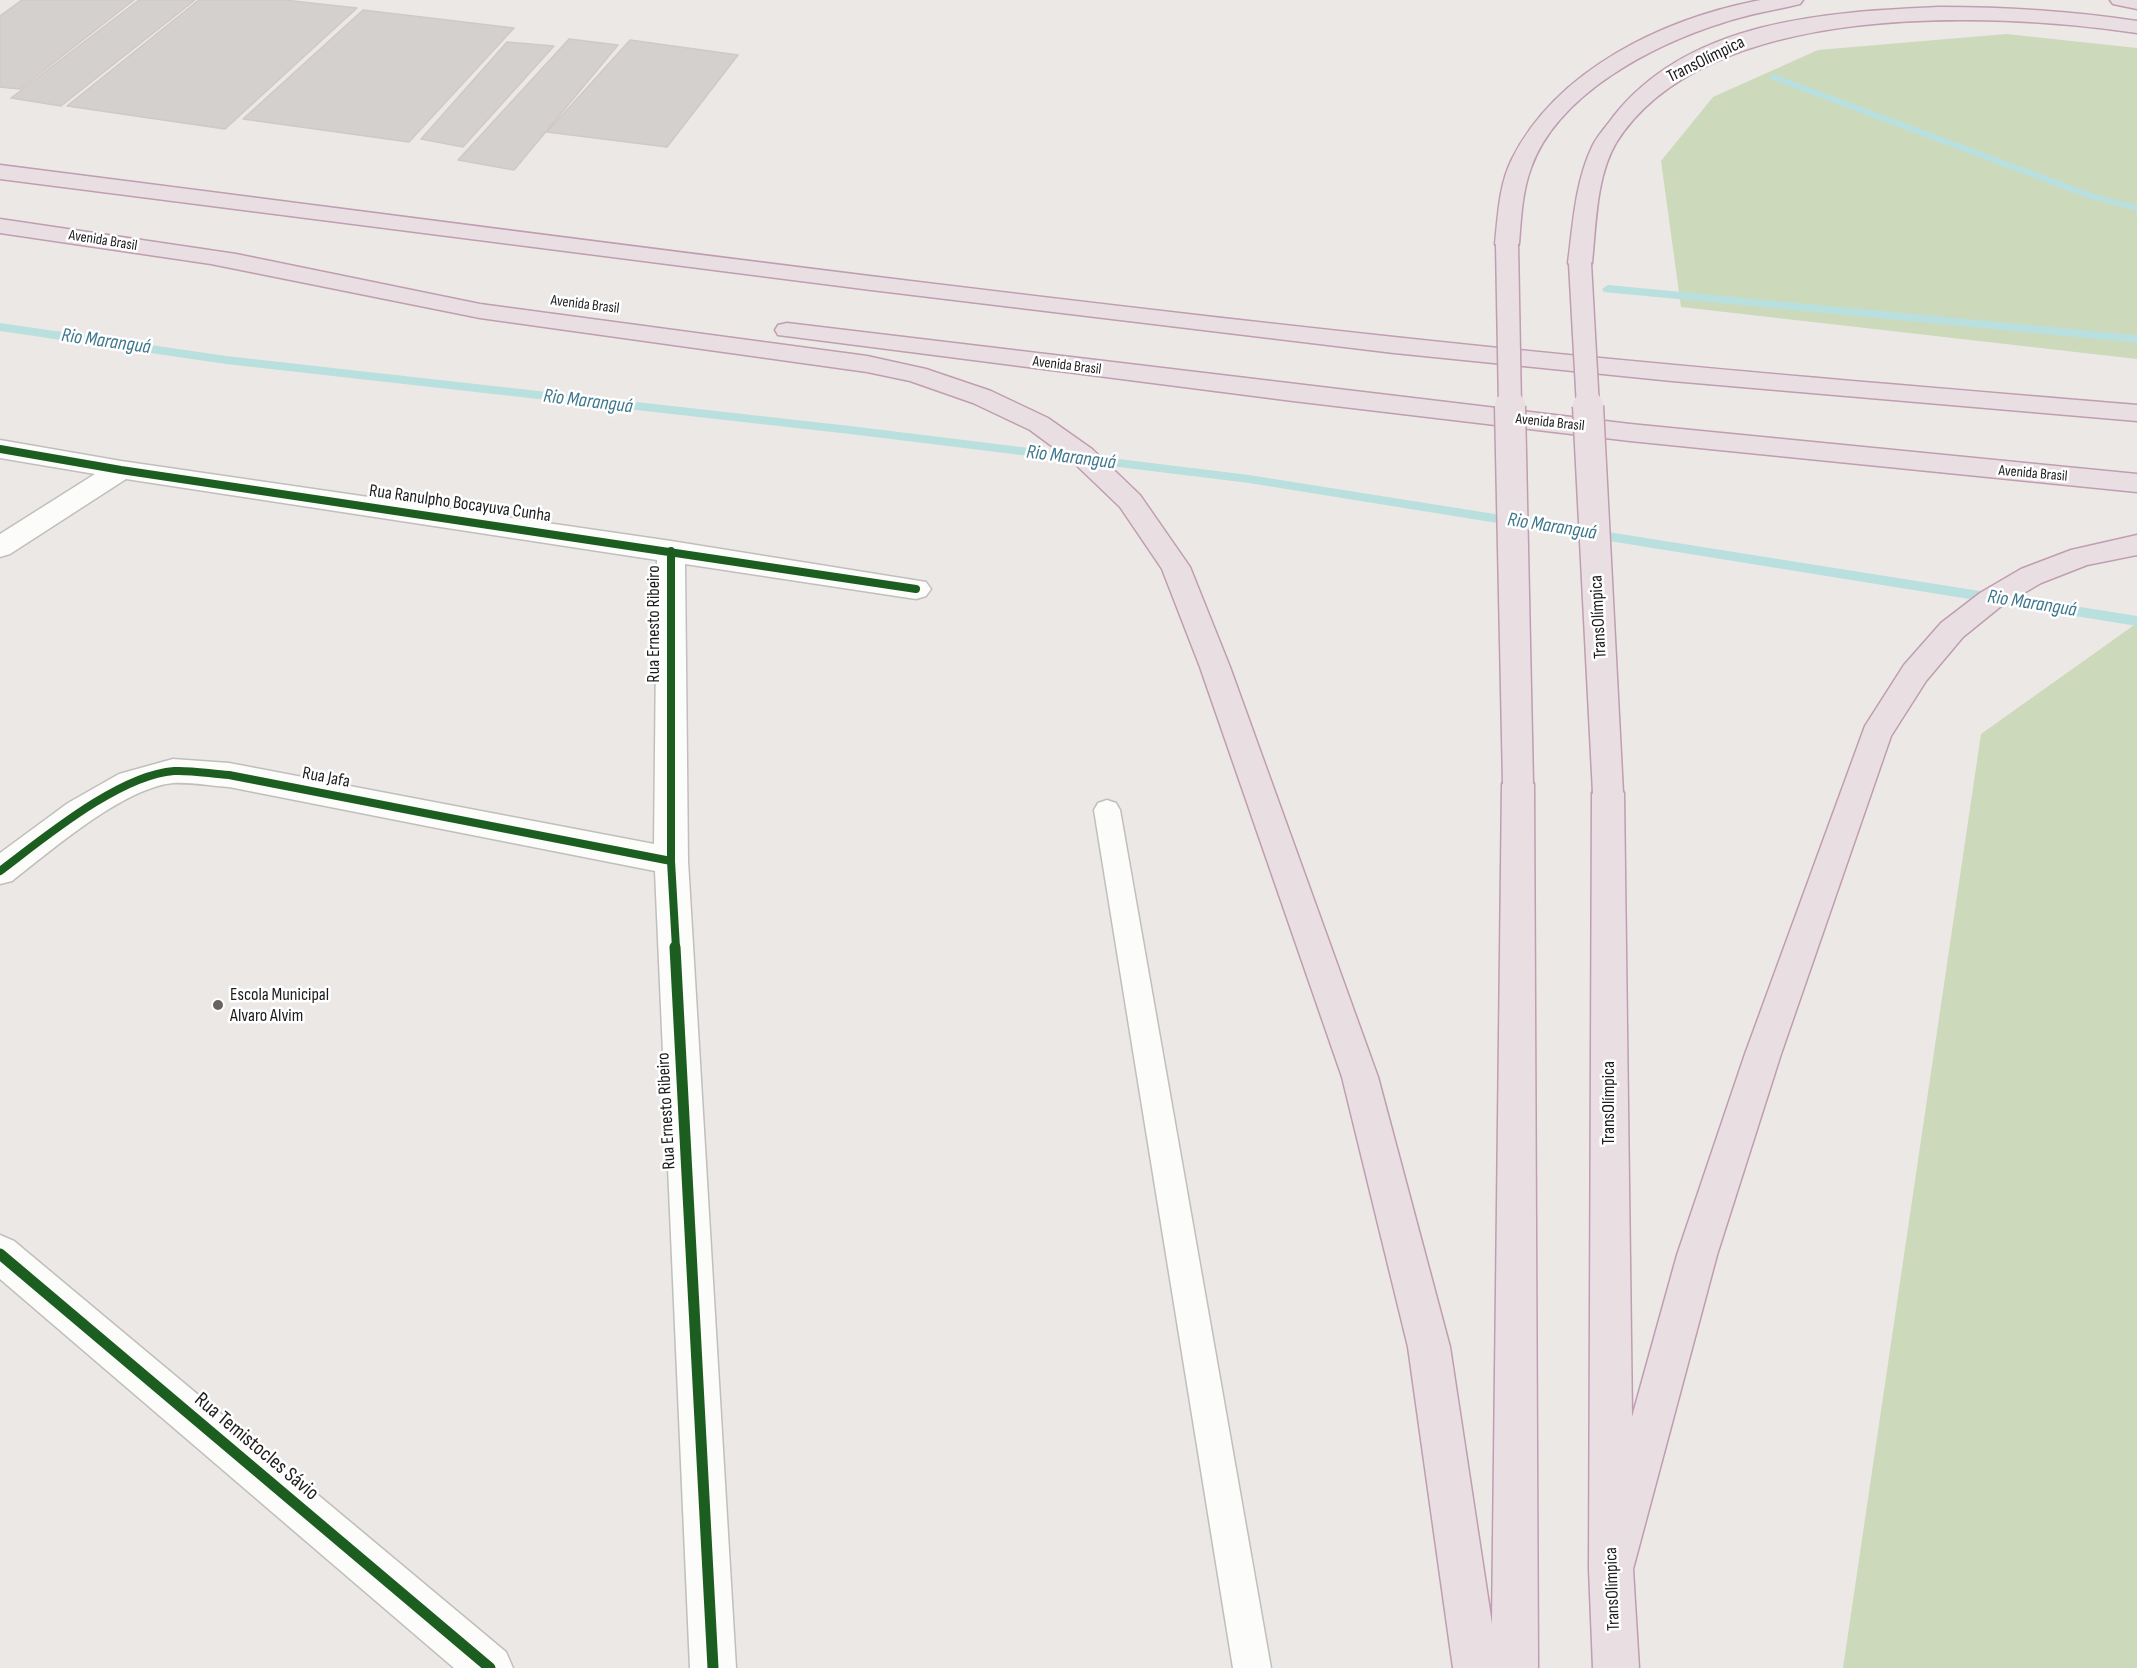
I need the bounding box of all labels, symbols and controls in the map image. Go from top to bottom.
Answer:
street label: TransOlímpica [1664,32,1748,88]
street label: Avenida Brasil [67,227,139,255]
street label: Avenida Brasil [550,292,620,318]
water label: Rio Maranguá [60,324,152,360]
street label: Avenida Brasil [1032,353,1102,379]
water label: Rio Maranguá [542,385,634,419]
street label: Avenida Brasil [1515,410,1585,436]
water label: Rio Maranguá [1025,441,1117,475]
street label: Avenida Brasil [1998,462,2068,486]
street label: Rua Ranulpho Bocayuva Cunha [368,481,552,527]
water label: Rio Maranguá [1506,508,1598,546]
street label: Rua Ernesto Ribeiro [643,565,665,683]
street label: TransOlímpica [1586,575,1612,659]
water label: Rio Maranguá [1986,585,2078,623]
street label: Rua Jafa [300,763,352,793]
place label: Escola Municipal Alvaro Alvim [230,984,329,1026]
marker: Escola Municipal Alvaro Alvim [211,998,225,1012]
street label: Rua Ernesto Ribeiro [653,1052,681,1170]
street label: TransOlímpica [1598,1061,1620,1145]
street label: Rua Temistocles Sávio [189,1388,323,1506]
street label: TransOlímpica [1601,1547,1625,1631]

